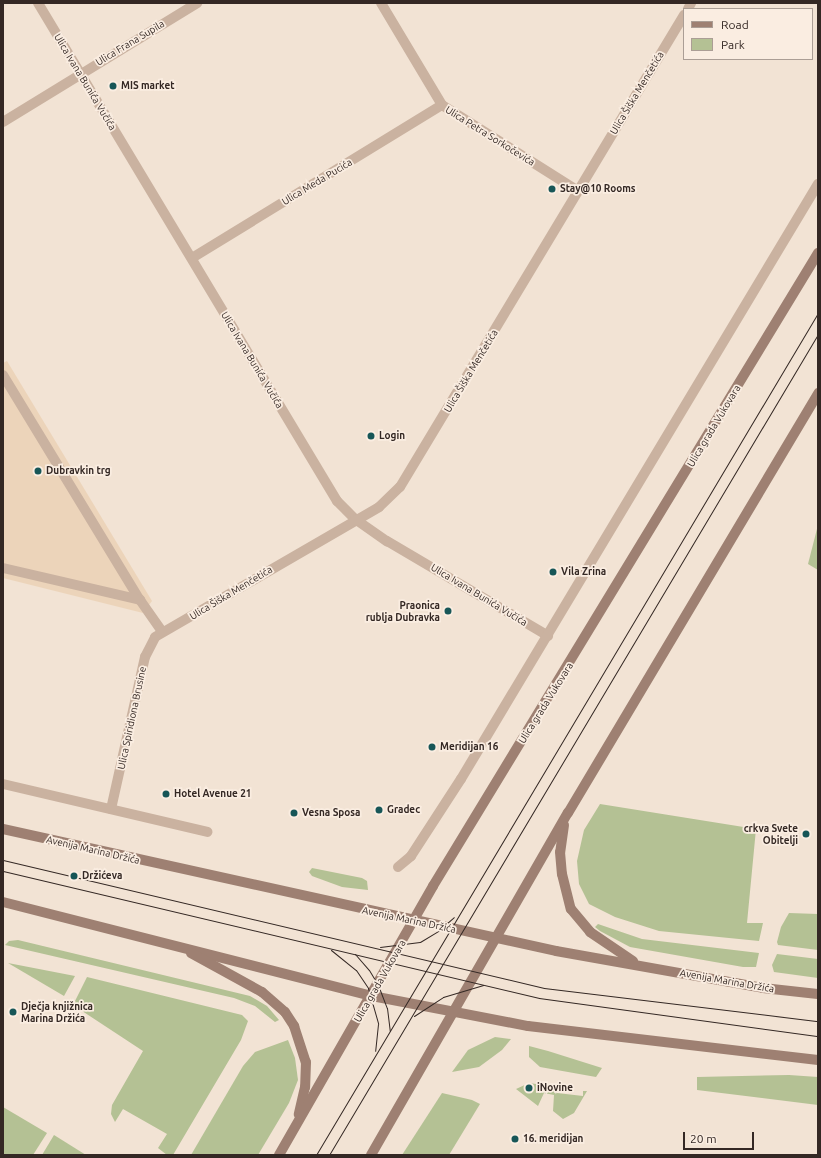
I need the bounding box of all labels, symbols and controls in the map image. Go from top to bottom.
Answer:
legend [683,8,813,60]
street label: Ulica Frana Supila [93,18,167,68]
text: Road [721,18,749,31]
street label: Ulica Ivana Bunića Vučića [51,31,119,133]
text: Park [721,38,745,51]
street label: Ulica Šiška Menčetića [607,49,667,137]
place label: MIS market [121,80,174,92]
marker: MIS market [108,81,118,91]
street label: Ulica Petra Sorkočevića [443,104,537,168]
street label: Ulica Meda Pucića [280,156,354,208]
place label: Stay@10 Rooms [560,183,636,195]
marker: Stay@10 Rooms [547,184,557,194]
street label: Ulica Ivana Bunića Vučića [218,309,286,411]
street label: Ulica Šiška Menčetića [441,327,501,415]
street label: Ulica grada Vukovara [685,383,743,469]
place label: Login [379,430,405,442]
marker: Login [366,431,376,441]
place label: Dubravkin trg [46,465,111,477]
marker: Dubravkin trg [33,466,43,476]
street label: Ulica Ivana Bunića Vučića [428,561,530,629]
street label: Ulica Šiška Menčetića [187,563,275,623]
place label: Vila Zrina [561,566,606,578]
marker: Vila Zrina [548,567,558,577]
place label: Praonica rublja Dubravka [366,599,440,622]
marker: Praonica rublja Dubravka [443,606,453,616]
street label: Ulica grada Vukovara [516,660,576,746]
street label: Ulica Spiridiona Brusine [115,666,149,770]
place label: Meridijan 16 [440,741,498,753]
marker: Meridijan 16 [427,742,437,752]
place label: Hotel Avenue 21 [174,788,251,800]
marker: Hotel Avenue 21 [161,789,171,799]
place label: Gradec [387,804,420,816]
marker: Gradec [374,805,384,815]
place label: Vesna Sposa [302,807,360,819]
marker: Vesna Sposa [289,808,299,818]
place label: crkva Svete Obitelji [744,822,798,846]
marker: crkva Svete Obitelji [801,829,811,839]
street label: Avenija Marina Držića [45,833,141,867]
place label: Držićeva [82,870,122,882]
marker: Držićeva [69,871,79,881]
street label: Avenija Marina Držića [361,904,457,936]
street label: Ulica grada Vukovara [351,938,409,1024]
street label: Avenija Marina Držića [679,967,775,995]
place label: Dječja knjižnica Marina Držića [21,1000,93,1024]
marker: Dječja knjižnica Marina Držića [8,1007,18,1017]
place label: iNovine [537,1082,573,1094]
marker: iNovine [524,1083,534,1093]
scale bar [685,1124,756,1150]
text: 20 m [690,1132,717,1145]
place label: 16. meridijan [523,1133,583,1145]
marker: 16. meridijan [510,1134,520,1144]

